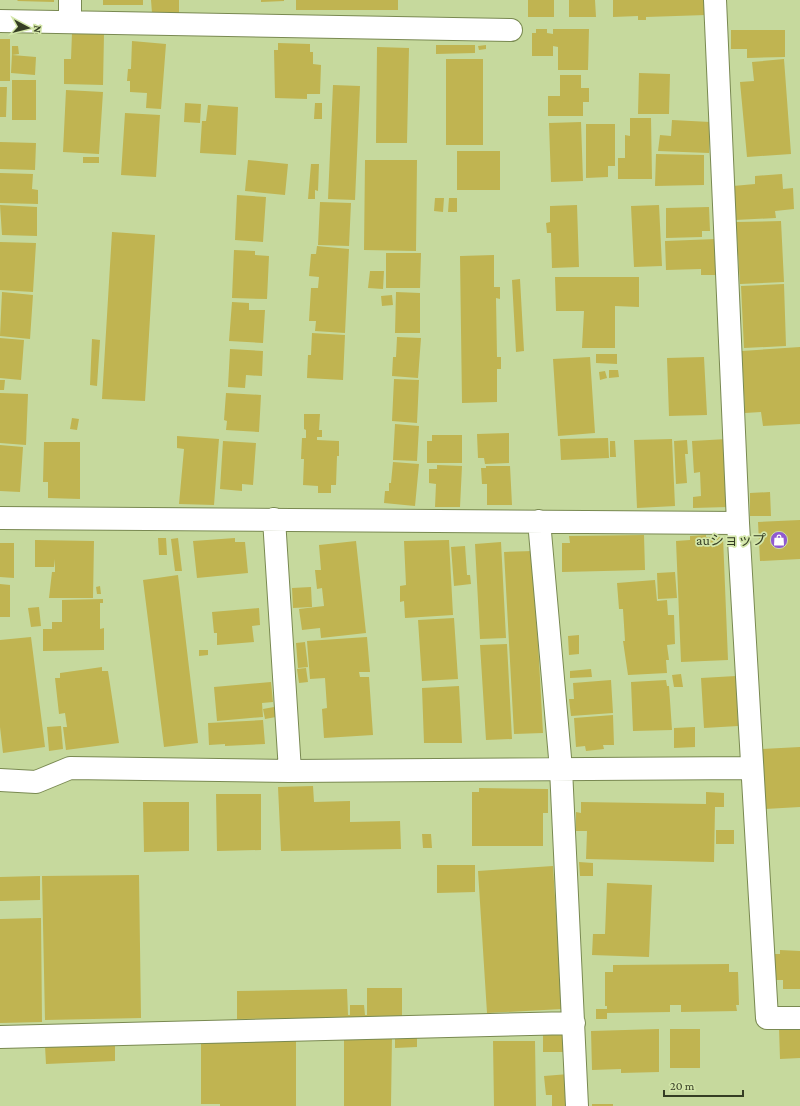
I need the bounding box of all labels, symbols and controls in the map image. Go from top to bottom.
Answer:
north arrow [8,8,48,48]
text: N [31,25,44,34]
shop icon: auショップ [769,530,789,550]
place label: auショップ [696,532,766,548]
scale bar [664,1072,743,1098]
text: 20 m [670,1079,695,1093]

